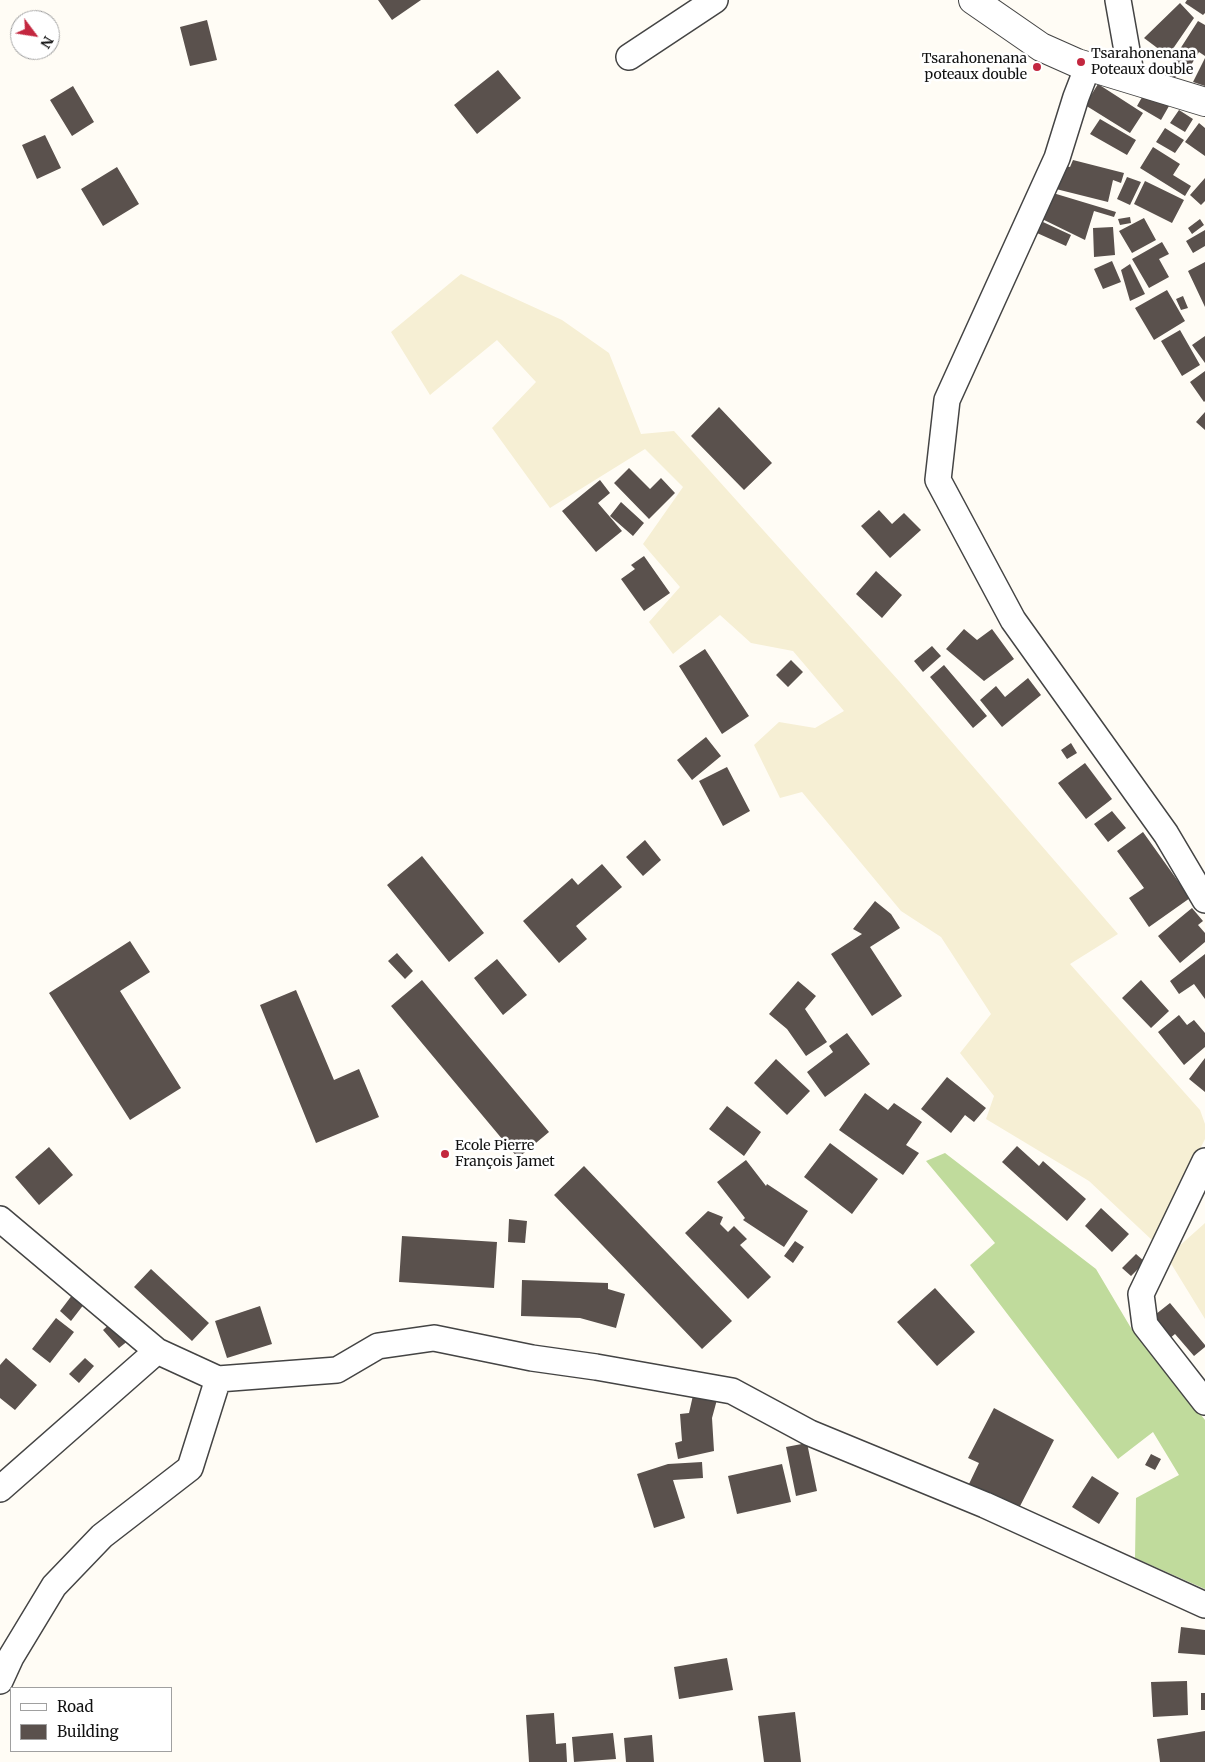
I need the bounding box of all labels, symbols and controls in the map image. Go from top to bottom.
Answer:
north arrow [10,10,60,60]
text: N [36,33,58,52]
place label: Tsarahonenana Poteaux double [1091,46,1196,78]
place label: Tsarahonenana poteaux double [922,51,1027,84]
marker: Tsarahonenana Poteaux double [1075,56,1087,68]
marker: Tsarahonenana poteaux double [1031,61,1043,73]
place label: Ecole Pierre François Jamet [455,1138,555,1170]
marker: Ecole Pierre François Jamet [439,1148,451,1160]
legend [10,1687,172,1752]
text: Road [57,1697,93,1716]
text: Building [57,1722,119,1741]

